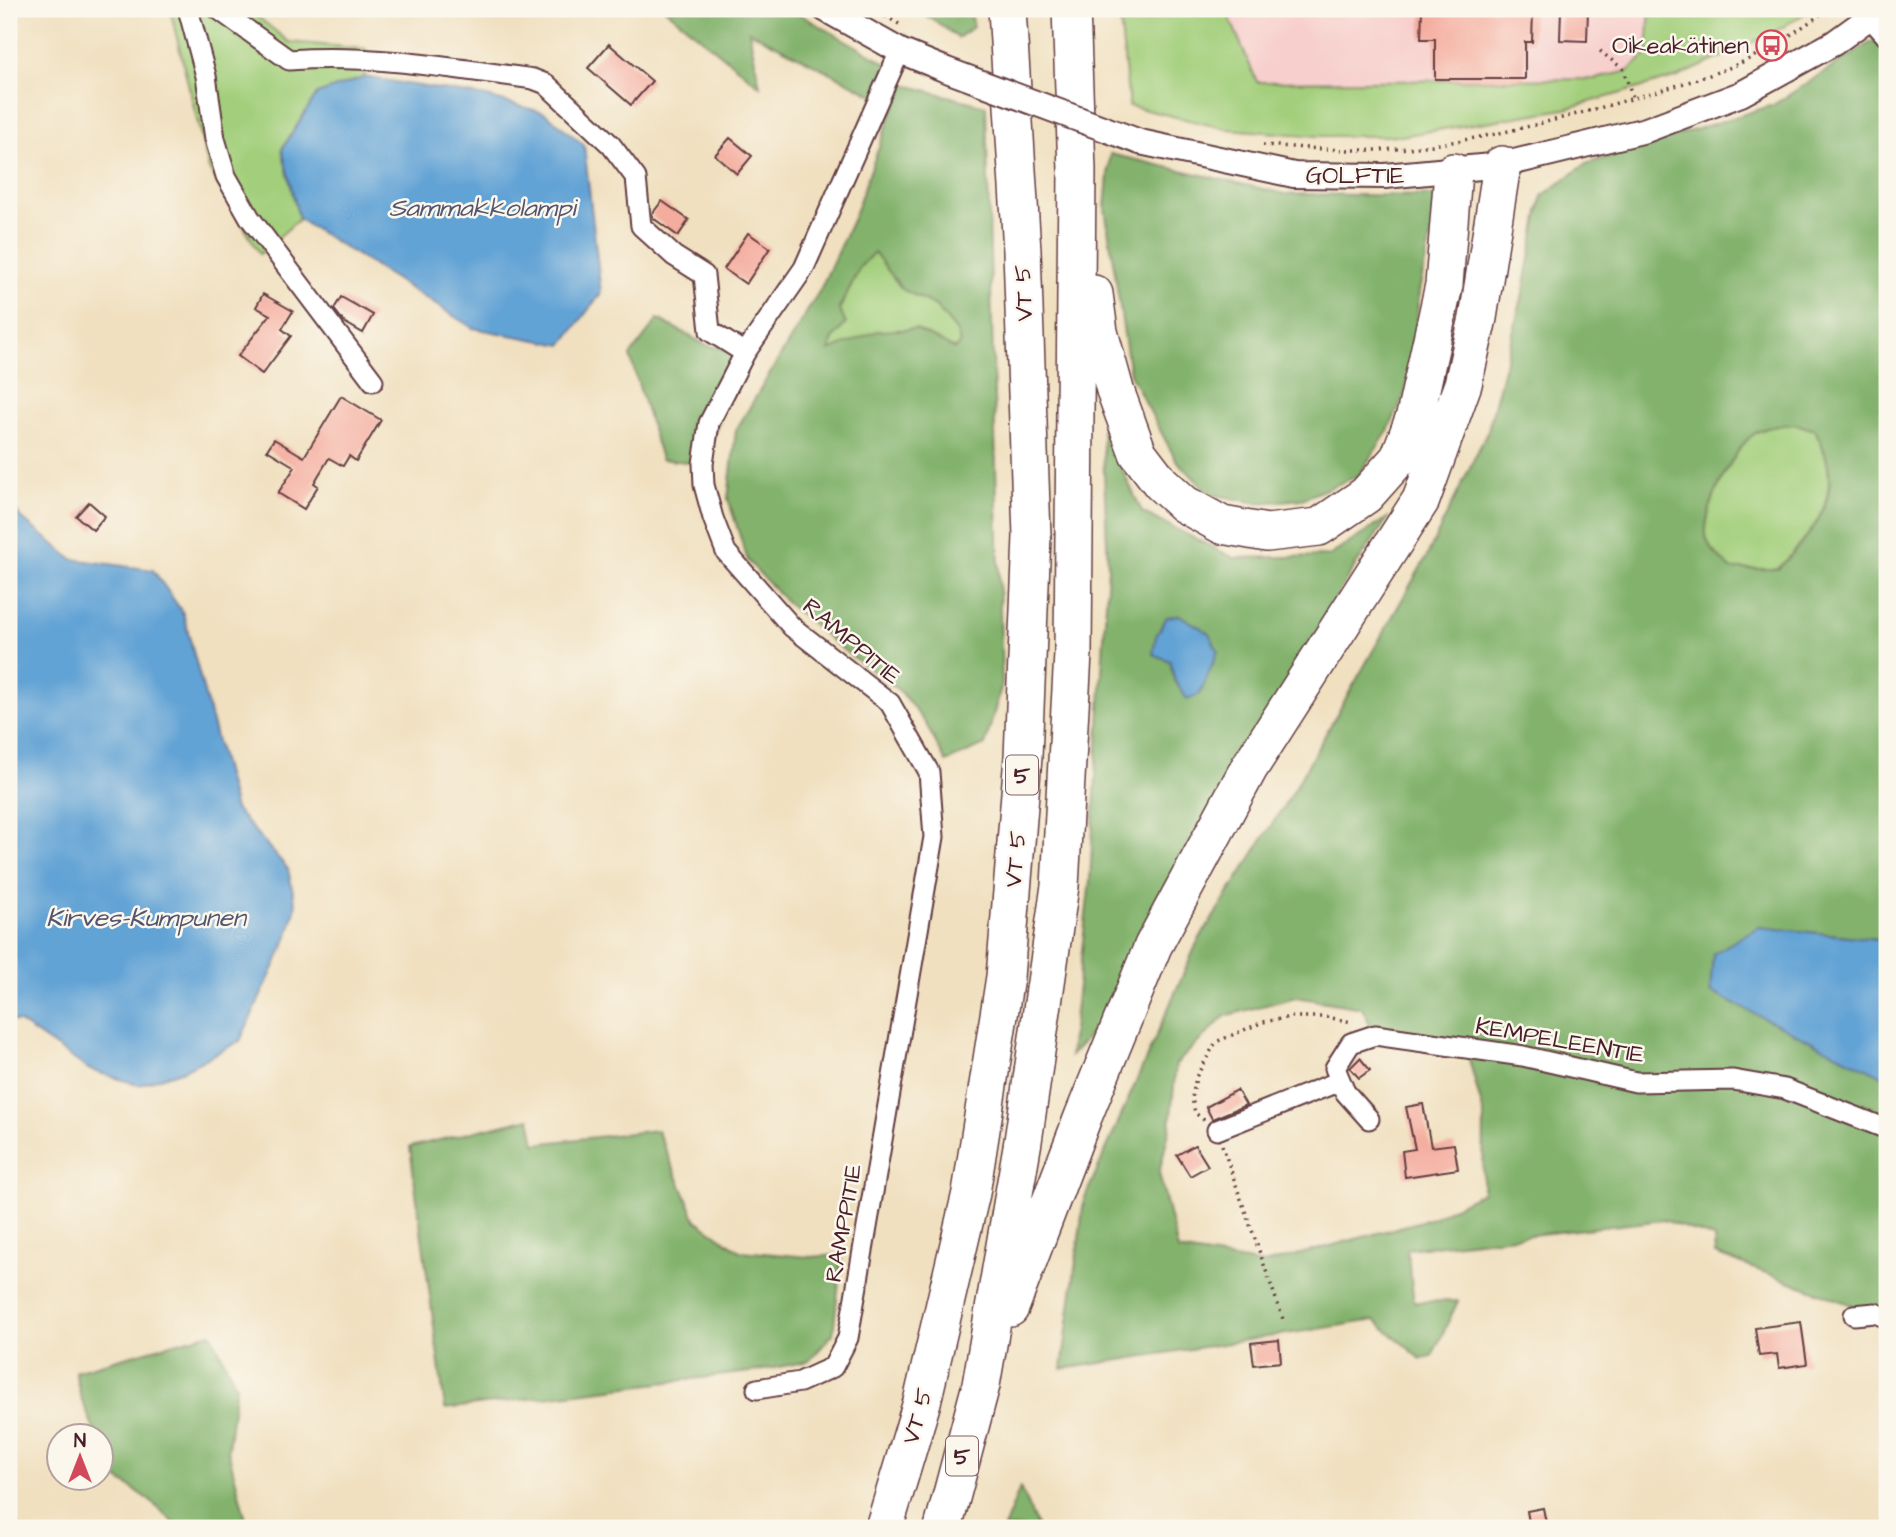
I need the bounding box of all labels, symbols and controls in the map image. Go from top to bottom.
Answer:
bus stop icon: Oikeakätinen [1755,28,1789,62]
place label: Oikeakätinen [1612,29,1749,63]
street label: GOLFTIE [1306,159,1404,193]
water label: Sammakkolampi [389,190,578,226]
street label: VT 5 [1006,264,1042,322]
street label: RAMPPITIE [795,590,908,693]
road number: 5 [1006,755,1038,794]
street label: VT 5 [997,829,1035,889]
water label: Kirves-Kumpunen [46,900,248,936]
street label: KEMPELEENTIE [1473,1009,1647,1073]
street label: RAMPPITIE [817,1161,871,1285]
street label: VT 5 [894,1384,942,1448]
north arrow [46,1422,116,1492]
text: N [74,1428,86,1455]
road number: 5 [946,1436,978,1476]

